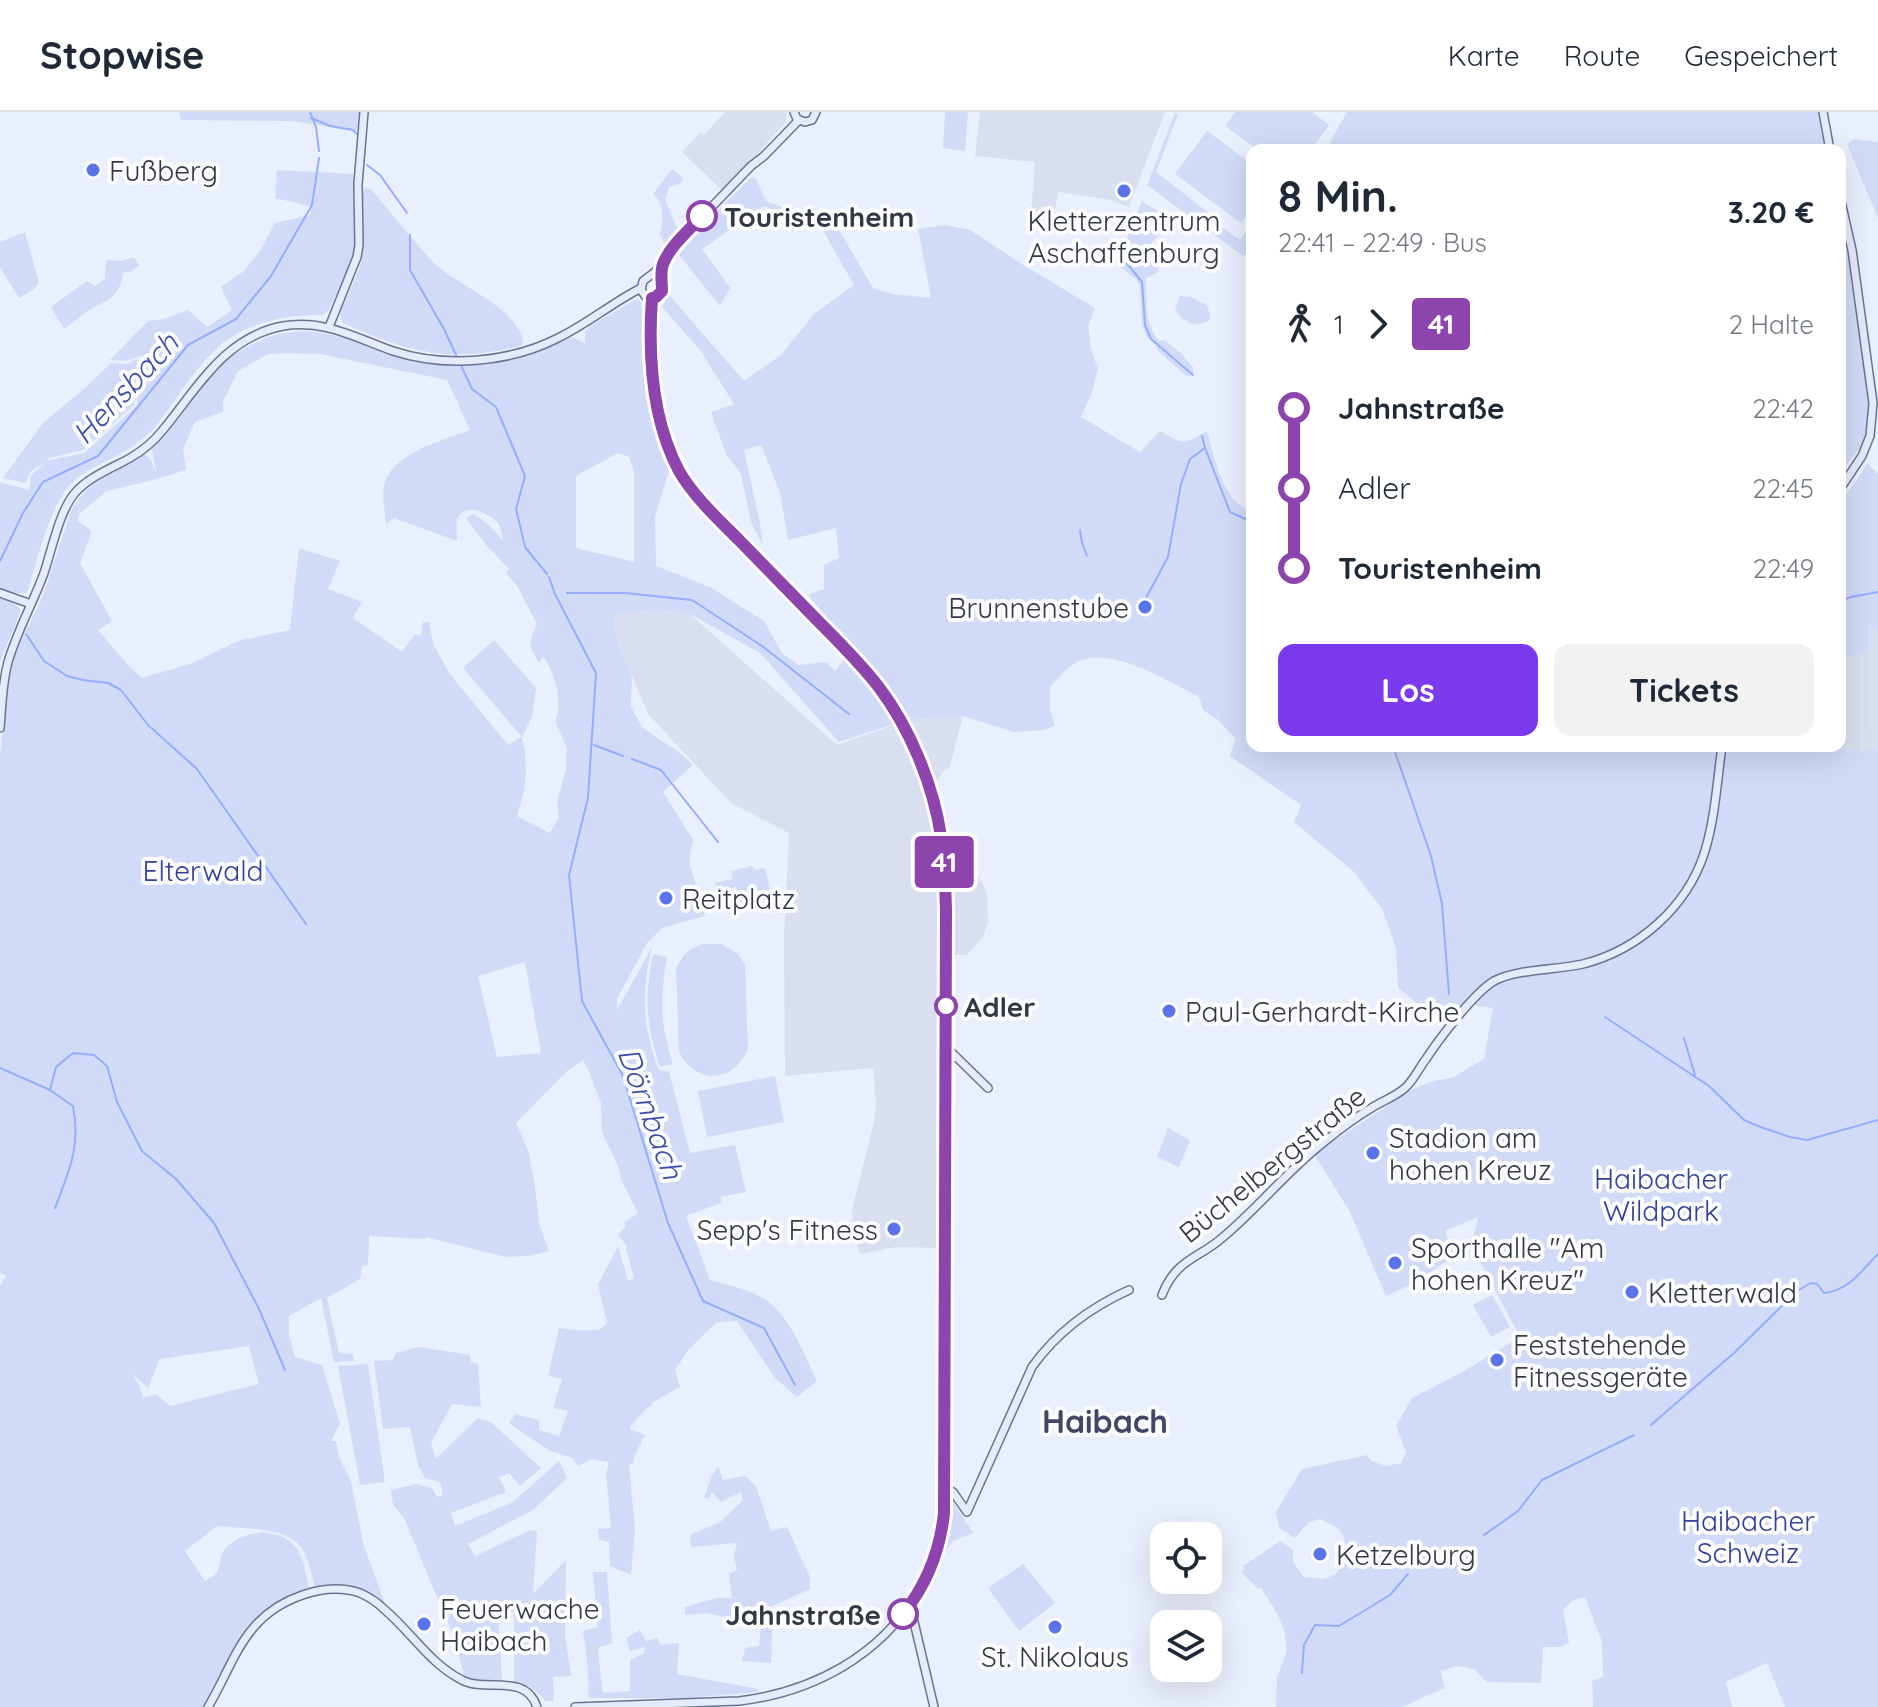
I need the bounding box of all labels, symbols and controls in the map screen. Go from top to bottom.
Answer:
text: Stopwise [40,31,205,79]
text: Karte [1448,38,1520,73]
text: Route [1564,38,1640,73]
text: Gespeichert [1684,38,1838,73]
place label: Fußberg [109,153,218,188]
marker: Fußberg [84,161,102,179]
text: 8 Min. [1278,168,1398,223]
marker: Kletterzentrum Aschaffenburg [1115,182,1133,200]
text: 3.20 € [1728,193,1814,231]
place label: Touristenheim [724,199,914,234]
marker: Touristenheim [687,201,717,231]
place label: Kletterzentrum Aschaffenburg [1027,203,1221,270]
text: 22:41 – 22:49 · Bus [1278,226,1487,259]
icon: walk [1278,302,1322,346]
icon: forward [1356,302,1400,346]
text: 41 [1428,306,1454,341]
text: 1 [1334,308,1344,341]
text: 2 Halte [1729,308,1814,341]
water label: Hensbach [64,324,187,452]
text: Jahnstraße [1338,389,1505,427]
text: 22:42 [1752,392,1814,425]
text: Adler [1338,469,1411,507]
text: 22:45 [1752,472,1814,505]
text: Touristenheim [1338,549,1542,587]
text: 22:49 [1753,552,1814,585]
place label: Brunnenstube [948,590,1129,625]
marker: Brunnenstube [1136,598,1154,616]
button: Los [1278,644,1538,736]
button: Tickets [1554,644,1814,736]
line badge: 41 [908,836,980,888]
text: 41 [931,844,957,879]
park label: Elterwald [143,853,263,888]
place label: Reitplatz [682,881,795,916]
marker: Reitplatz [657,889,675,907]
place label: Adler [964,989,1035,1024]
place label: Paul-Gerhardt-Kirche [1185,994,1459,1029]
marker: Adler [935,995,957,1017]
marker: Paul-Gerhardt-Kirche [1160,1002,1178,1020]
water label: Dörnbach [610,1042,693,1185]
street label: Büchelbergstraße [1172,1078,1372,1250]
place label: Stadion am hohen Kreuz [1389,1120,1551,1187]
marker: Stadion am hohen Kreuz [1364,1144,1382,1162]
park label: Haibacher Wildpark [1594,1161,1728,1228]
place label: Sepp's Fitness [697,1212,878,1247]
marker: Sepp's Fitness [885,1220,903,1238]
place label: Sporthalle "Am hohen Kreuz" [1411,1230,1604,1297]
marker: Sporthalle "Am hohen Kreuz" [1386,1254,1404,1272]
place label: Kletterwald [1648,1275,1797,1310]
marker: Kletterwald [1623,1283,1641,1301]
place label: Feststehende Fitnessgeräte [1513,1327,1688,1394]
marker: Feststehende Fitnessgeräte [1488,1351,1506,1369]
district label: Haibach [1042,1401,1168,1441]
park label: Haibacher Schweiz [1681,1503,1815,1570]
map controls [1150,1522,1222,1682]
button: locate [1150,1522,1222,1594]
place label: Ketzelburg [1336,1537,1476,1572]
marker: Ketzelburg [1311,1545,1329,1563]
place label: Feuerwache Haibach [440,1591,600,1658]
place label: Jahnstraße [725,1597,881,1632]
marker: Jahnstraße [888,1599,918,1629]
button: layers [1150,1610,1222,1682]
marker: Feuerwache Haibach [415,1615,433,1633]
marker: St. Nikolaus [1046,1618,1064,1636]
place label: St. Nikolaus [981,1639,1129,1674]

